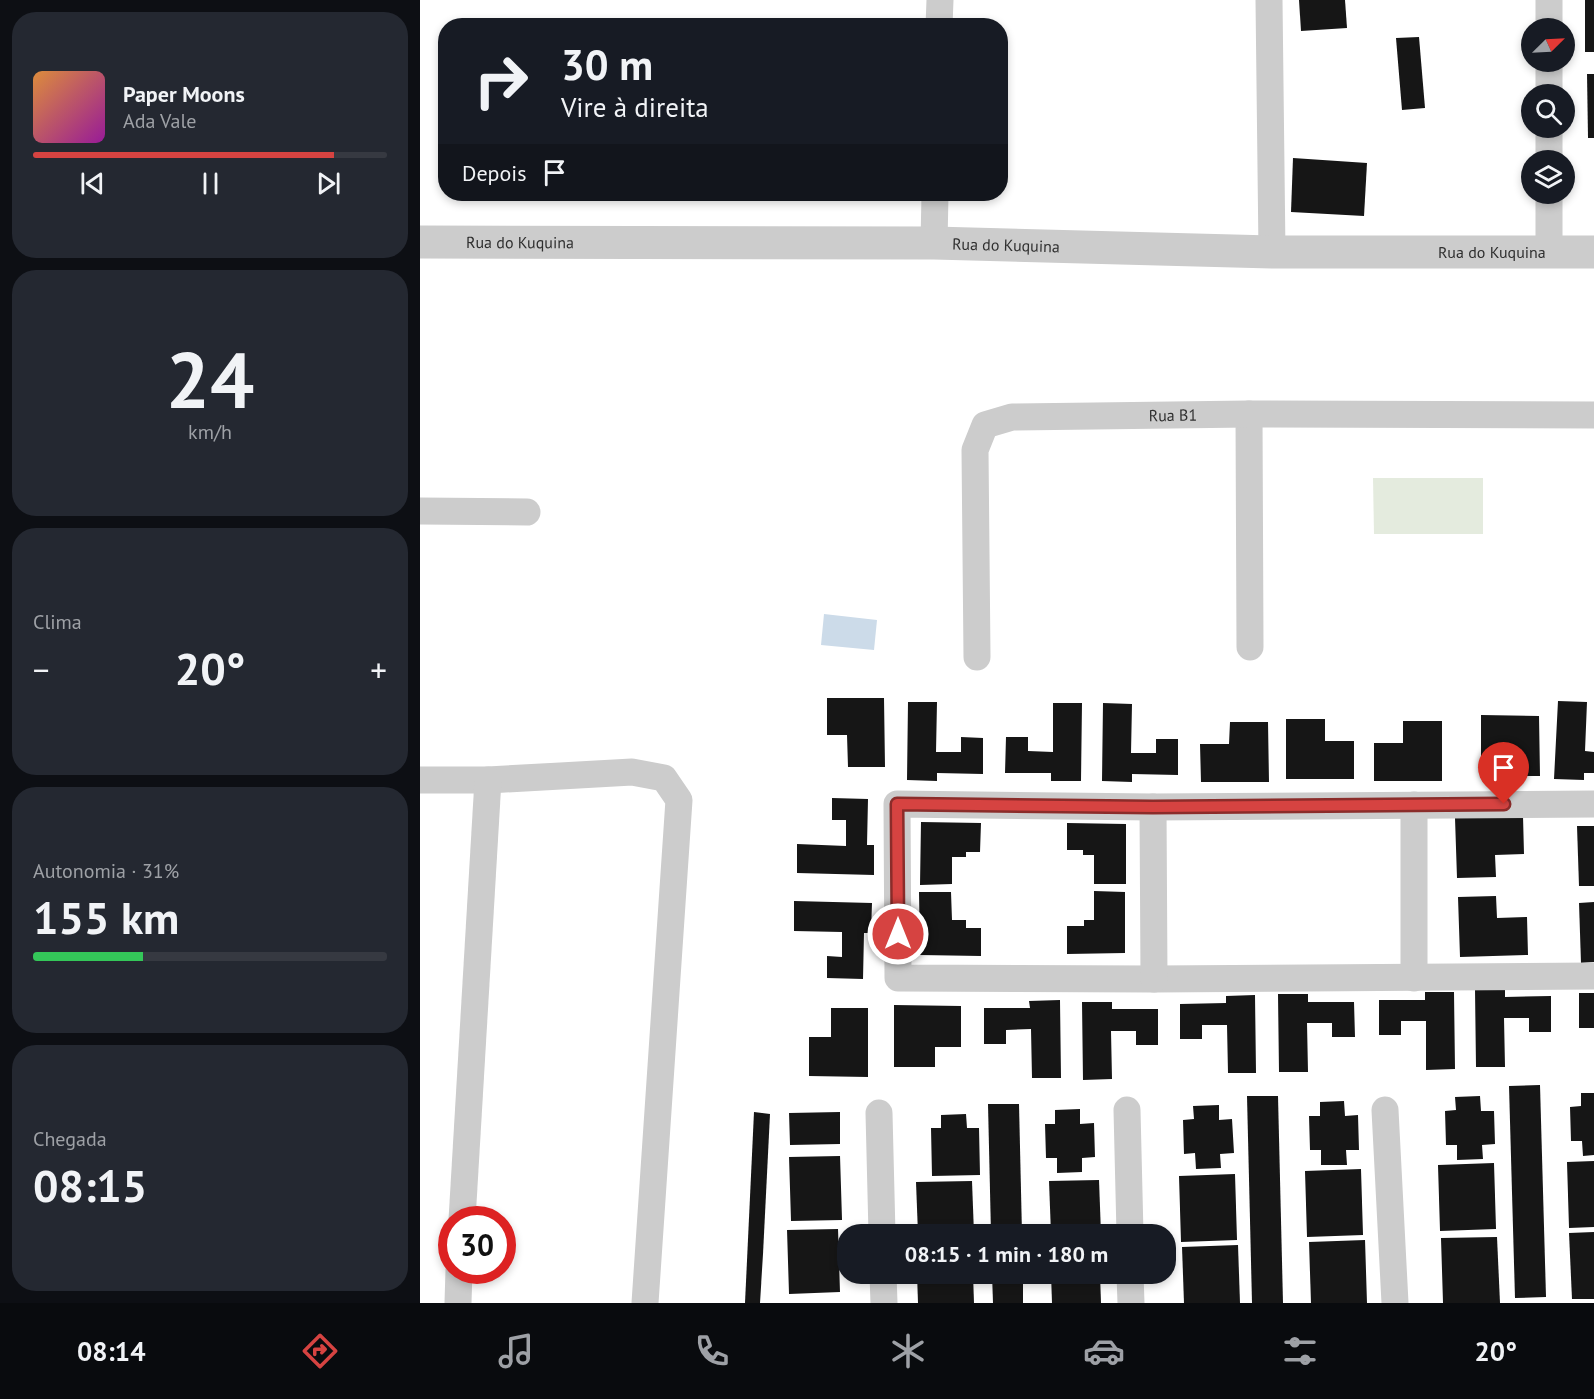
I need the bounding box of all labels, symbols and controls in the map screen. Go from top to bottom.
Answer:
north arrow [1521,18,1575,72]
map controls [1521,18,1575,204]
text: 30 m [561,37,653,92]
icon: right [462,42,540,120]
text: Paper Moons [123,80,245,108]
button: search [1521,84,1575,138]
text: Vire à direita [561,90,709,124]
text: Ada Vale [123,108,196,134]
button: layers [1521,150,1575,204]
icon: arrive [538,156,571,189]
text: Depois [462,159,526,187]
icon: previous [76,167,109,200]
icon: pause [194,167,227,200]
icon: next [312,167,345,200]
street label: Rua do Kuquina [466,232,574,252]
street label: Rua do Kuquina [952,233,1060,256]
street label: Rua do Kuquina [1438,242,1546,262]
text: 24 [166,329,254,430]
street label: Rua B1 [1149,405,1197,425]
text: km/h [188,419,232,445]
text: Clima [33,609,82,635]
text: 20° [175,639,245,697]
text: − [33,648,50,691]
text: + [370,648,387,691]
pin [1478,742,1529,804]
icon: arrive [1487,751,1520,784]
text: Autonomia · 31% [33,858,179,884]
text: 155 km [33,888,179,946]
position arrow [866,902,930,966]
text: Chegada [33,1126,107,1152]
text: 08:15 [33,1156,147,1214]
speed limit sign: 30 [438,1206,516,1284]
text: 08:15 · 1 min · 180 m [905,1240,1108,1268]
icon: directions [299,1330,341,1372]
icon: music [495,1330,537,1372]
icon: phone [691,1330,733,1372]
icon: climate [887,1330,929,1372]
icon: car [1083,1330,1125,1372]
icon: filters [1279,1330,1321,1372]
text: 08:14 [77,1334,145,1368]
text: 20° [1475,1334,1517,1368]

